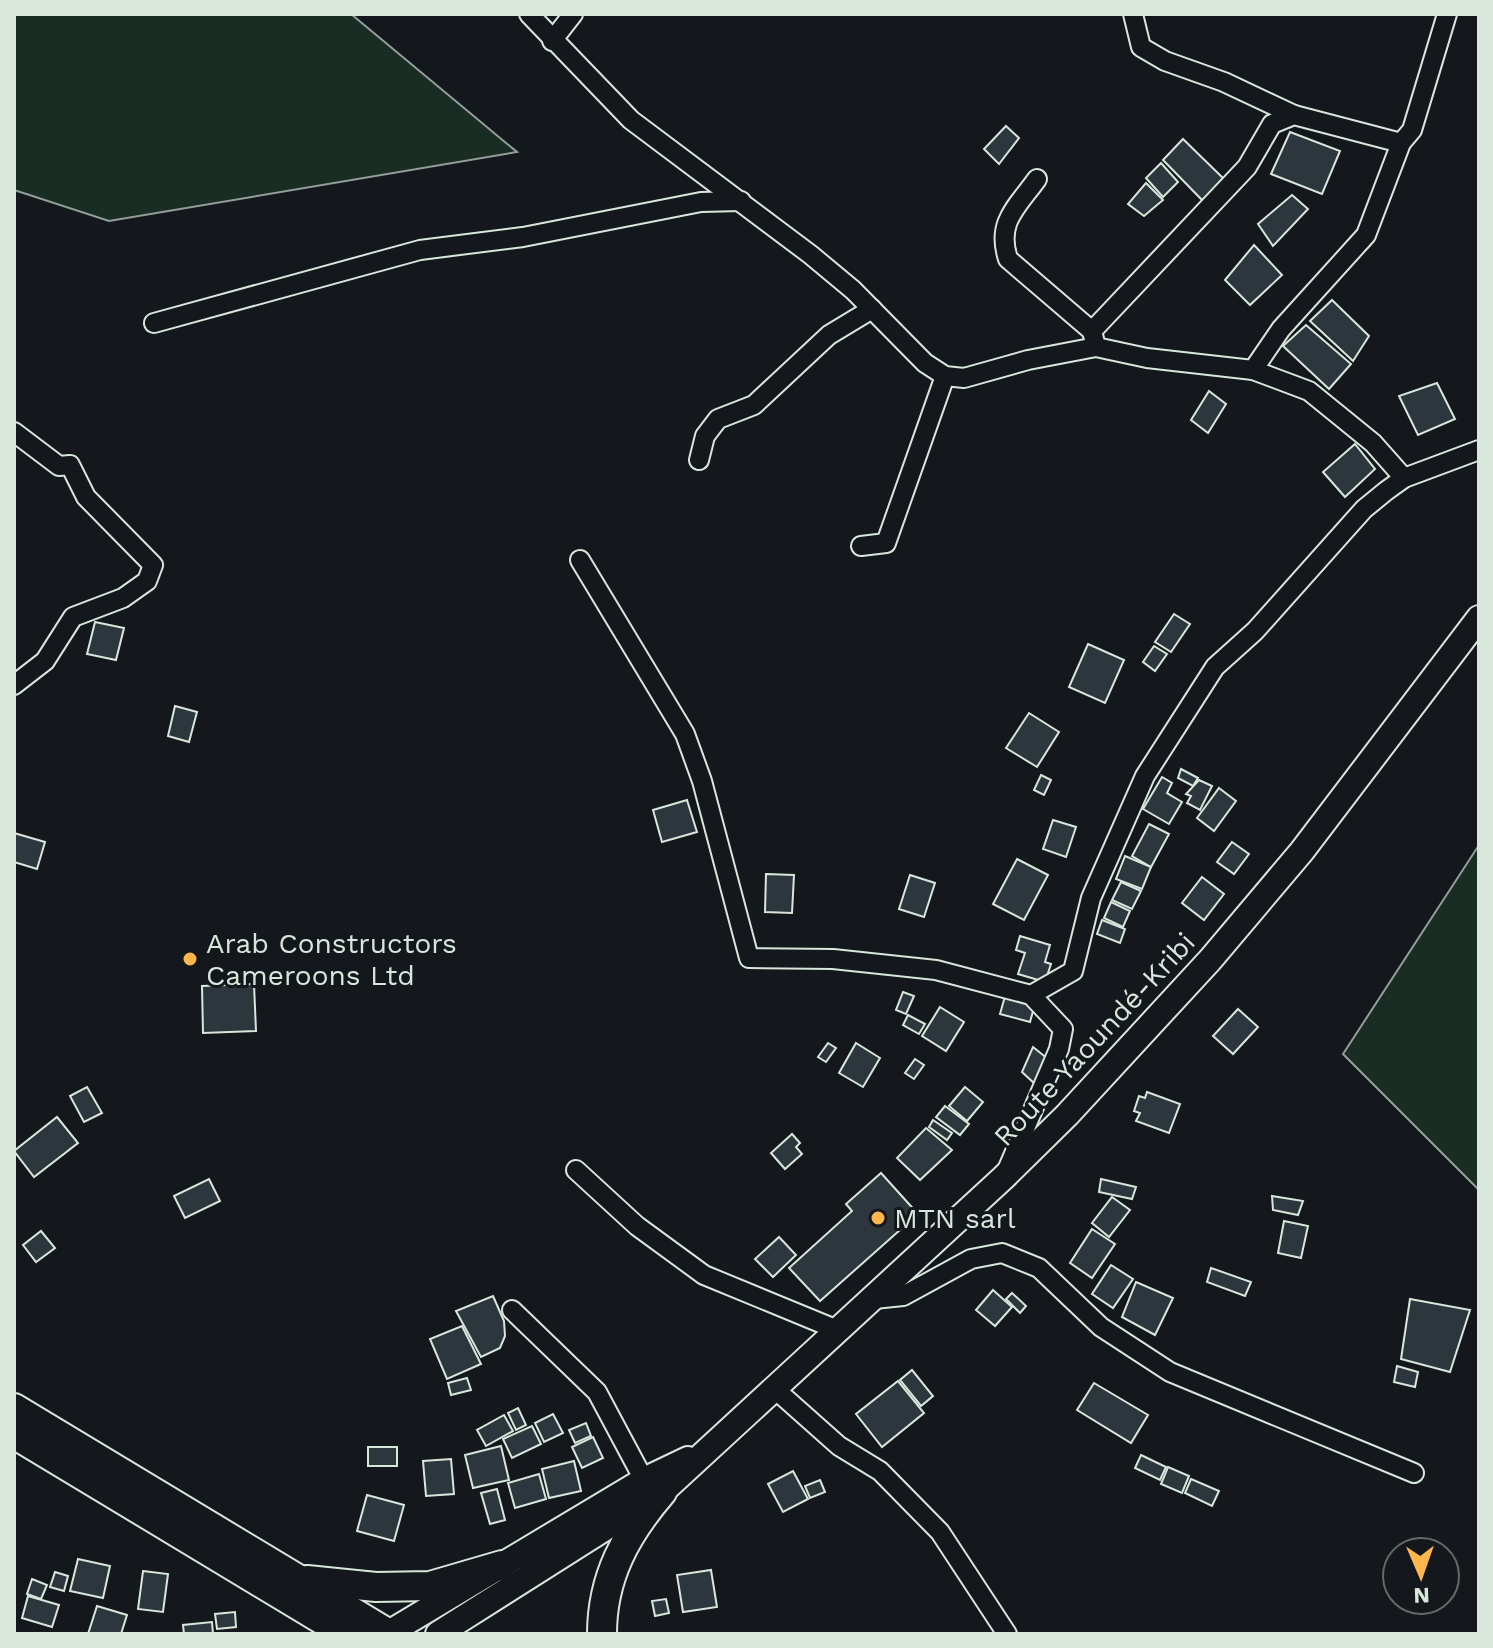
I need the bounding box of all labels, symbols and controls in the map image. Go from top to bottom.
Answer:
street label: Route Yaoundé-Kribi [987,926,1202,1153]
place label: Arab Constructors Cameroons Ltd [206,927,457,992]
marker: Arab Constructors Cameroons Ltd [181,950,199,968]
place label: MTN sarl [894,1202,1016,1235]
marker: MTN sarl [869,1209,887,1227]
north arrow [1381,1536,1461,1616]
text: N [1413,1583,1430,1608]

